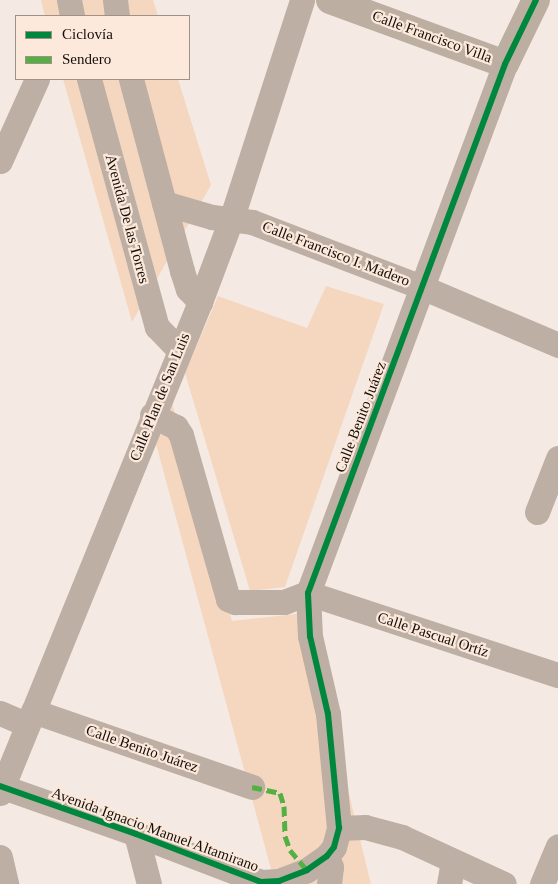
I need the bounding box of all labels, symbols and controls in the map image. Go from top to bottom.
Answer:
street label: Calle Francisco Villa [369,7,495,67]
legend [15,15,190,80]
text: Ciclovía [62,26,113,42]
text: Sendero [62,51,111,67]
street label: Avenida De las Torres [101,152,153,286]
street label: Calle Francisco I. Madero [260,218,412,290]
street label: Calle Plan de San Luis [126,330,194,464]
street label: Calle Benito Juárez [332,359,390,475]
street label: Calle Pascual Ortíz [375,609,491,661]
street label: Calle Benito Juárez [84,721,200,777]
street label: Avenida Ignacio Manuel Altamirano [49,784,261,876]

